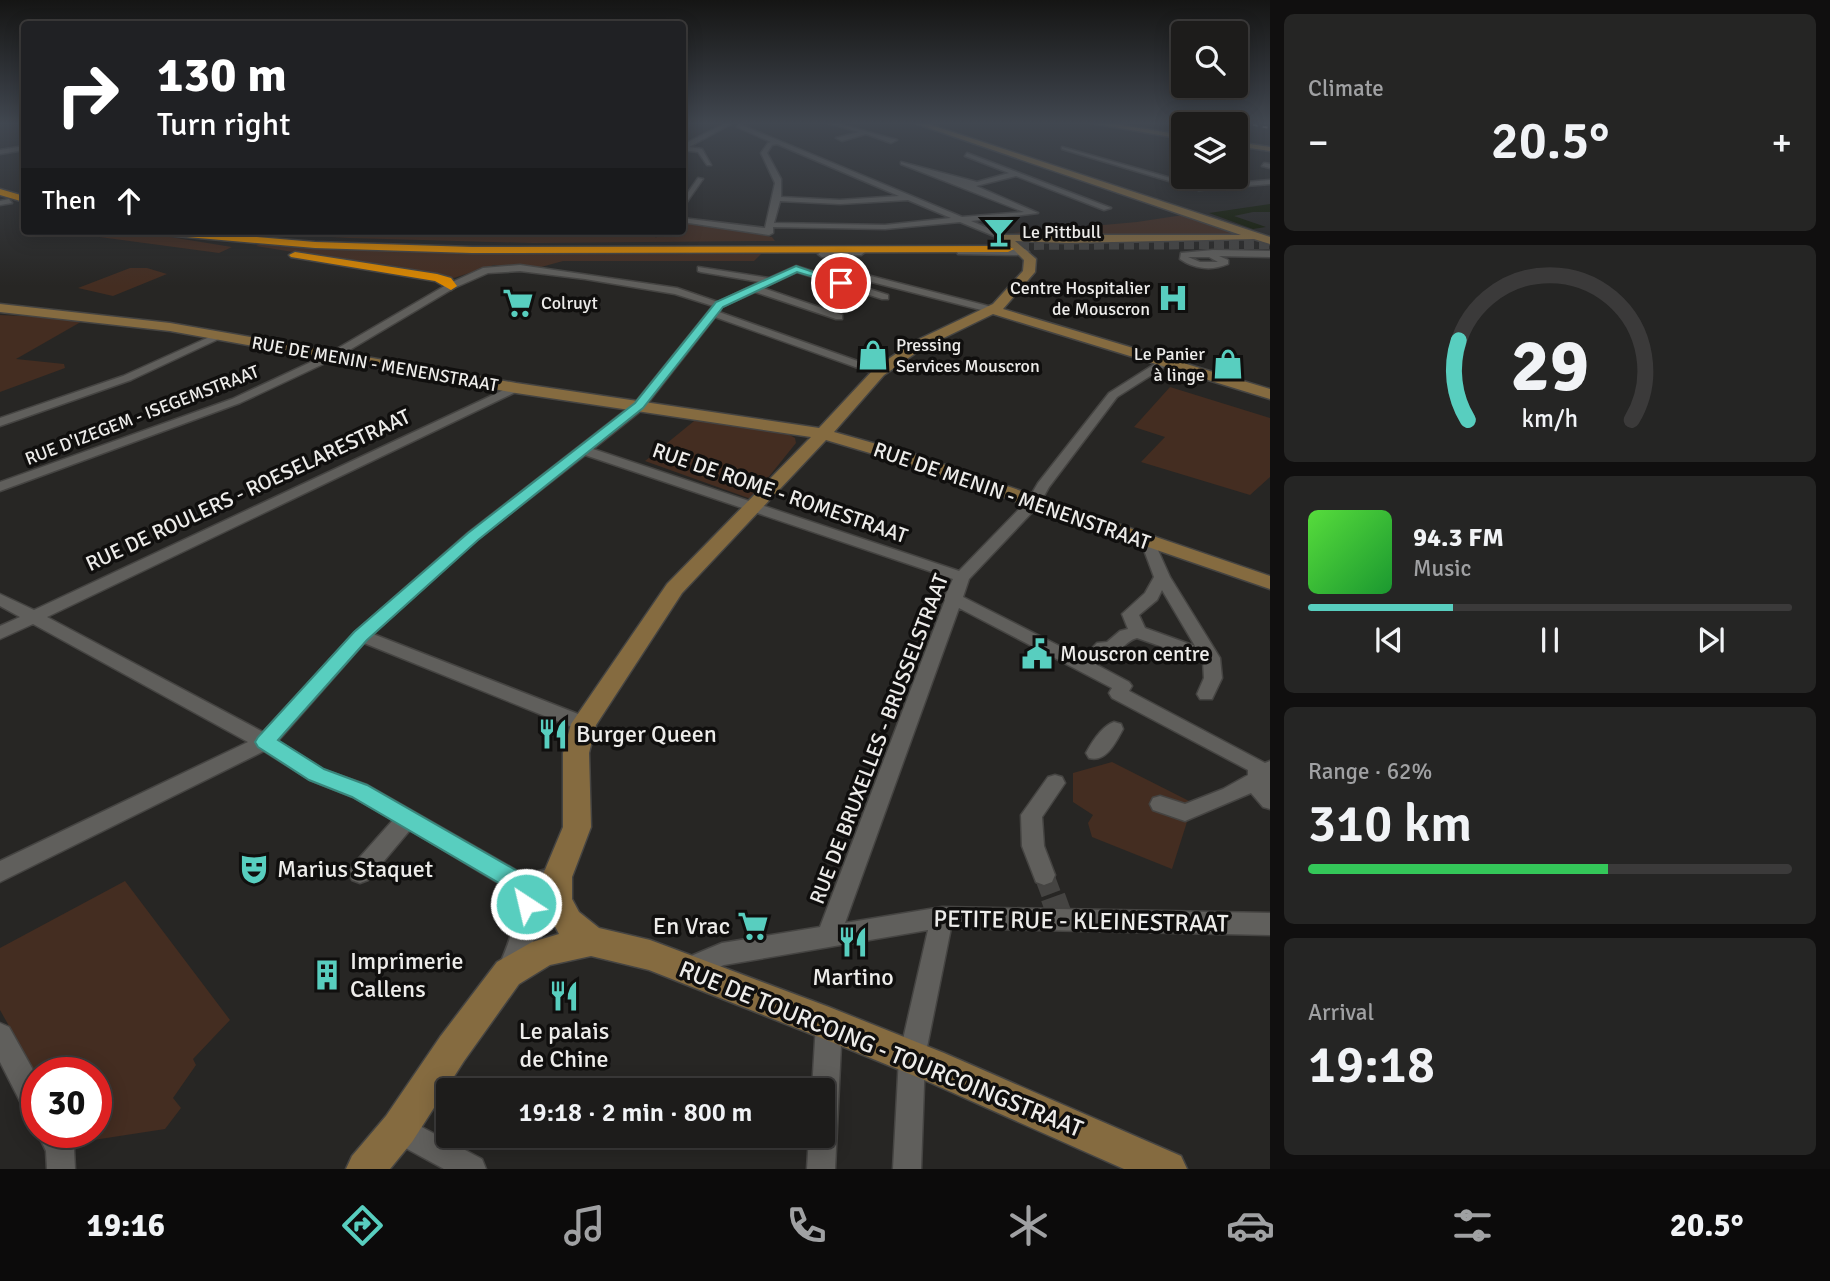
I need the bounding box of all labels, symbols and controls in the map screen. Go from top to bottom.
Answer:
map controls [1171,21,1248,189]
button: search [1171,21,1248,98]
text: 130 m [157,45,287,105]
icon: right [42,49,133,140]
text: Climate [1308,74,1384,103]
text: Turn right [157,105,290,144]
text: 20.5° [1491,109,1609,173]
button: layers [1171,112,1248,189]
text: − [1308,119,1329,166]
text: + [1771,119,1792,166]
icon: ahead [110,182,148,220]
text: Then [42,185,96,217]
bar icon: Le Pittbull [982,215,1016,249]
place label: Le Pittbull [1022,221,1101,243]
pin [811,253,871,313]
icon: arrive [822,264,860,302]
place label: Centre Hospitalier de Mouscron [1010,277,1150,320]
hospital icon: Centre Hospitalier de Mouscron [1156,281,1190,315]
supermarket icon: Colruyt [501,286,535,320]
place label: Colruyt [541,292,598,314]
text: 29 [1511,322,1589,411]
street label: RUE DE MENIN - MENENSTRAAT [250,331,500,397]
place label: Pressing Services Mouscron [896,334,1040,377]
shop icon: Pressing Services Mouscron [856,338,890,372]
place label: Le Panier à linge [1134,343,1205,386]
shop icon: Le Panier à linge [1211,347,1245,381]
street label: RUE D'IZEGEM - ISEGEMSTRAAT [22,360,262,470]
text: km/h [1522,402,1578,433]
street label: RUE DE ROULERS - ROESELARESTRAAT [82,403,415,577]
street label: RUE DE MENIN - MENENSTRAAT [870,436,1155,556]
street label: RUE DE ROME - ROMESTRAAT [649,437,912,549]
text: 94.3 FM [1413,522,1504,554]
text: Music [1413,554,1471,583]
street label: RUE DE BRUXELLES - BRUSSELSTRAAT [804,570,954,908]
icon: previous [1370,621,1408,659]
icon: pause [1531,621,1569,659]
icon: next [1692,621,1730,659]
public building icon: Mouscron centre [1020,637,1054,671]
place label: Mouscron centre [1060,641,1210,667]
restaurant icon: Burger Queen [536,717,570,751]
place label: Burger Queen [576,719,717,749]
text: Range · 62% [1308,757,1432,786]
text: 310 km [1308,792,1472,856]
theatre icon: Marius Staquet [237,852,271,886]
place label: Marius Staquet [277,854,433,884]
position arrow [489,867,563,941]
street label: PETITE RUE - KLEINESTRAAT [933,903,1229,939]
supermarket icon: En Vrac [736,909,770,943]
place label: En Vrac [653,911,730,941]
restaurant icon: Martino [836,925,870,959]
place label: Imprimerie Callens [350,946,464,1004]
street label: RUE DE TOURCOING - TOURCOINGSTRAAT [675,954,1087,1144]
building icon: Imprimerie Callens [310,958,344,992]
place label: Martino [812,962,894,992]
restaurant icon: Le palais de Chine [547,979,581,1013]
text: Arrival [1308,998,1374,1027]
place label: Le palais de Chine [519,1016,609,1074]
text: 19:18 [1308,1033,1435,1097]
speed limit sign: 30 [21,1057,112,1148]
text: 19:18 · 2 min · 800 m [519,1097,752,1129]
icon: directions [338,1201,387,1250]
icon: music [560,1201,609,1250]
icon: phone [782,1201,831,1250]
icon: climate [1004,1201,1053,1250]
icon: car [1226,1201,1275,1250]
icon: filters [1448,1201,1497,1250]
text: 19:16 [86,1206,165,1245]
text: 20.5° [1670,1206,1744,1245]

